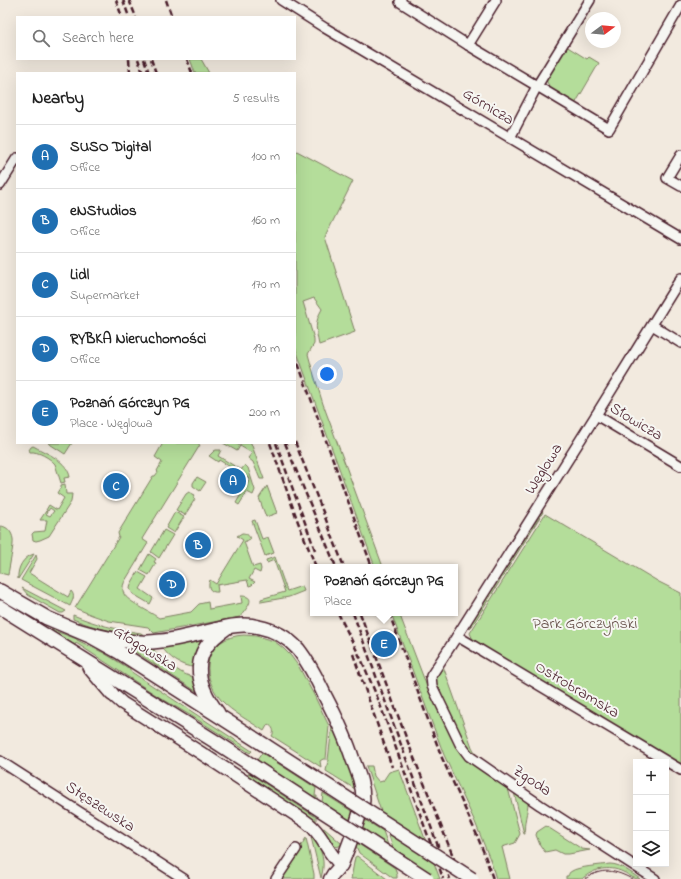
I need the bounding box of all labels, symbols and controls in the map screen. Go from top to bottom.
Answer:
north arrow [585,12,621,48]
search box [16,16,296,60]
icon: search [30,27,52,49]
text: Search here [62,27,134,49]
street label: Górnicza [458,82,518,132]
text: Nearby [32,86,84,111]
text: 5 results [232,89,280,108]
text: SUSO Digital [70,136,151,158]
text: A [41,147,49,166]
text: 100 m [251,147,280,166]
text: Office [70,158,100,177]
text: eNStudios [70,200,137,222]
text: B [41,211,49,230]
text: 160 m [251,211,280,230]
text: Office [70,222,100,241]
text: Lidl [70,264,89,286]
text: C [41,275,49,294]
text: 170 m [252,275,280,294]
text: Supermarket [70,286,140,305]
text: RYBKA Nieruchomości [70,328,206,350]
text: D [40,339,50,358]
text: 190 m [253,339,280,358]
text: Office [70,350,100,369]
your location [317,364,337,384]
text: Poznań Górczyn PG [70,392,190,414]
street label: Słowicza [605,397,667,447]
text: E [41,403,49,422]
text: 200 m [249,403,280,422]
text: Place · Węglowa [70,414,153,433]
street label: Węglowa [519,439,569,499]
pin: A [220,466,246,496]
pin: C [103,471,129,501]
pin: B [185,530,211,560]
popup [310,564,458,616]
pin: D [159,569,185,599]
text: Poznań Górczyn PG [324,570,444,592]
text: Place [324,592,352,611]
park label: Park Górczyński [533,612,638,636]
street label: Głogowska [108,620,182,678]
pin: E [371,629,397,659]
street label: Ostrobramska [530,655,624,725]
street label: Zgoda [508,759,556,803]
map controls [633,759,669,867]
button: + [633,759,669,795]
street label: Stęszewska [60,775,140,839]
button: − [633,795,669,831]
button: layers [633,831,669,867]

